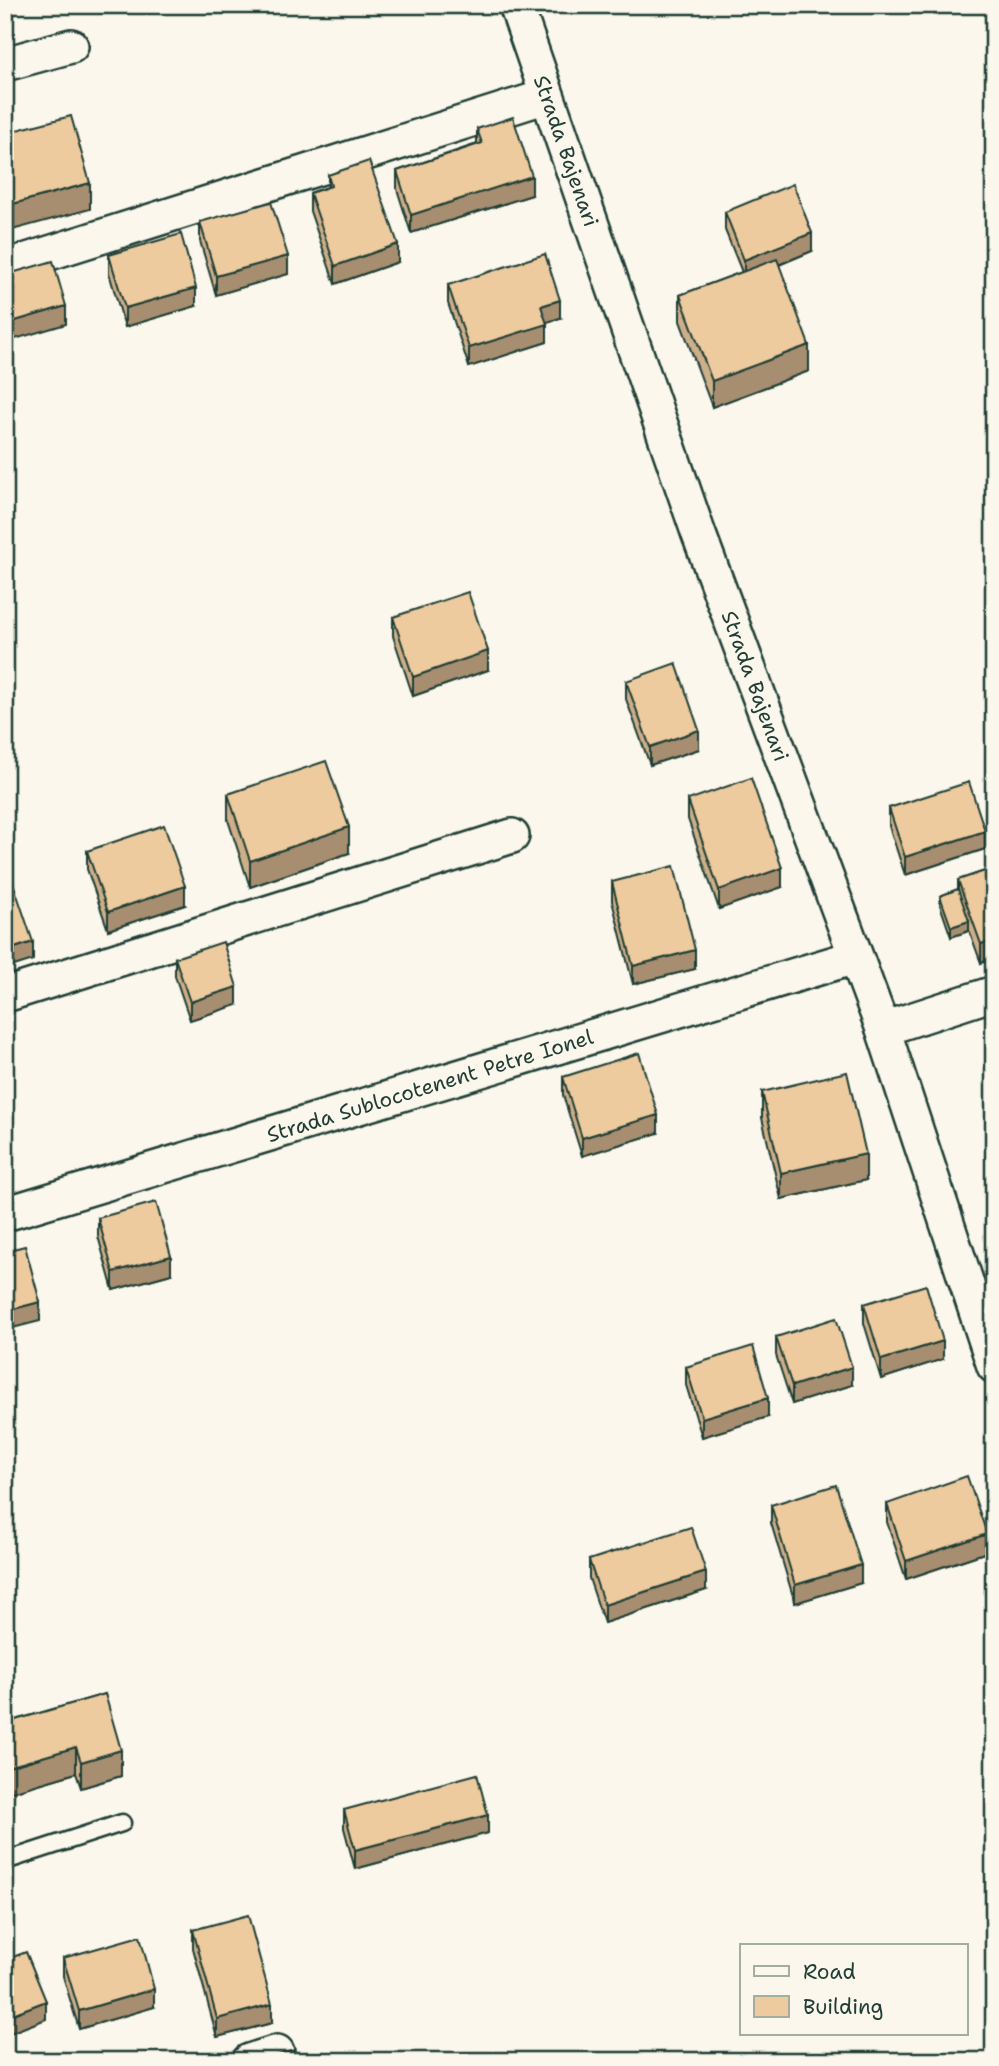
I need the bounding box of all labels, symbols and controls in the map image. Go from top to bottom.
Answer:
street label: Strada Bajenari [527,72,605,230]
street label: Strada Bajenari [715,607,795,765]
street label: Strada Sublocotenent Petre Ionel [263,1023,597,1149]
legend [740,1944,968,2035]
text: Road [803,1958,856,1986]
text: Building [803,1993,883,2021]

